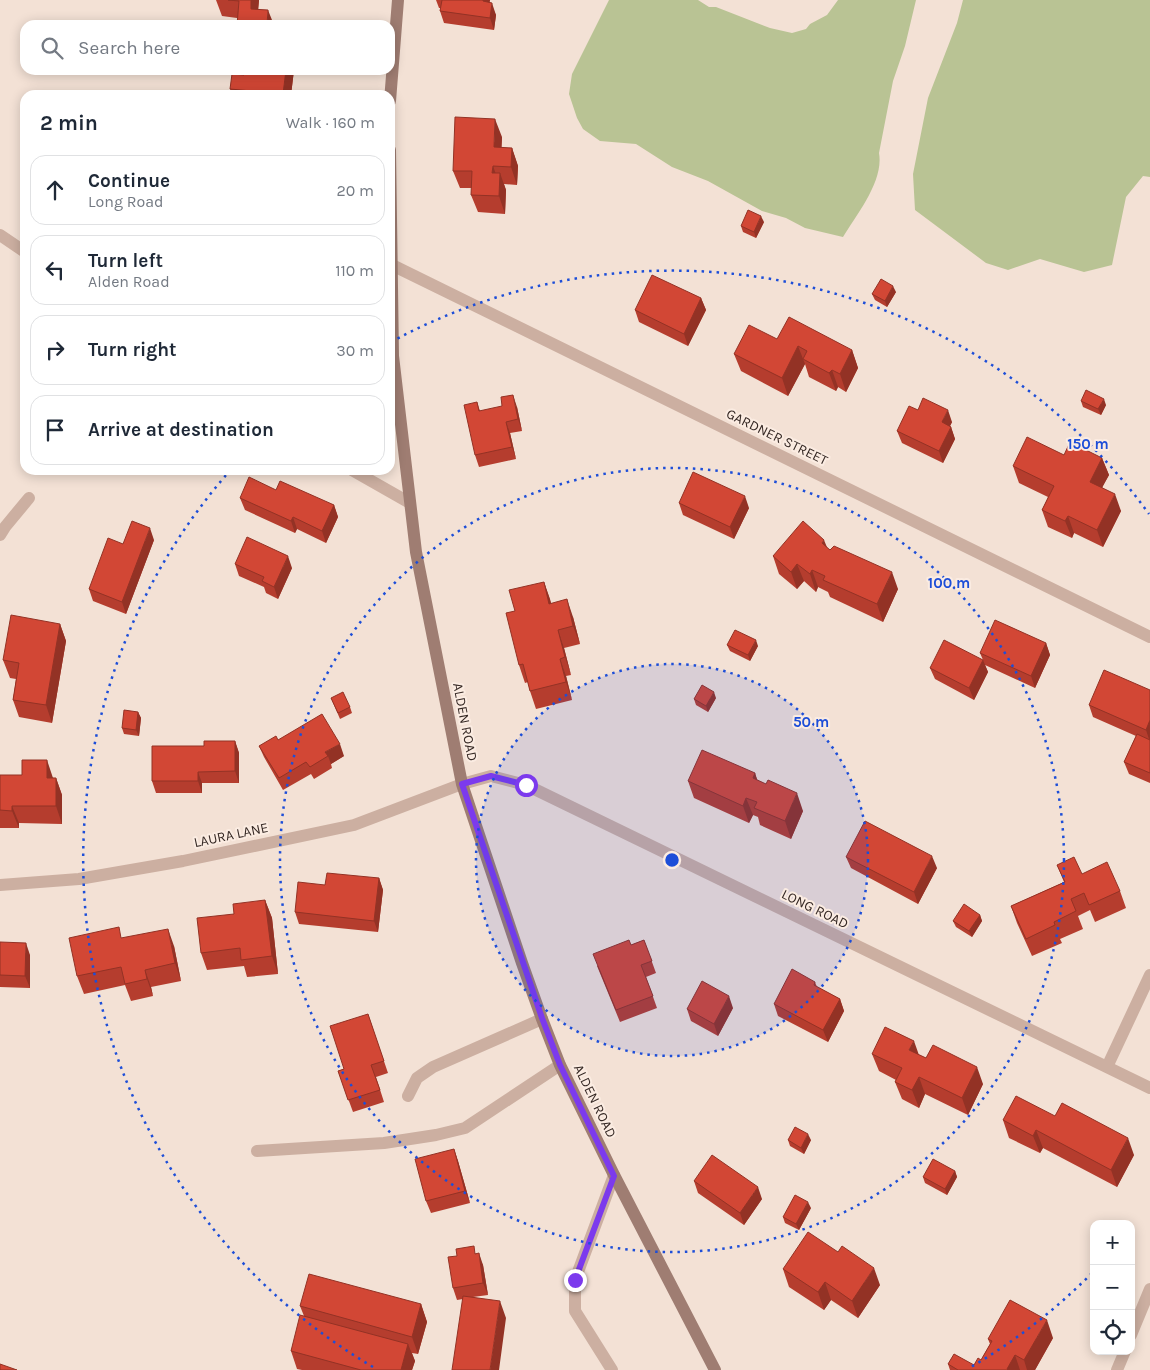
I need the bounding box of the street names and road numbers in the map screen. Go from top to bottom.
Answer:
street label: GARDNER STREET [723,405,831,469]
street label: ALDEN ROAD [449,681,481,763]
street label: LAURA LANE [192,819,270,851]
street label: LONG ROAD [779,885,851,933]
street label: ALDEN ROAD [570,1062,620,1140]

